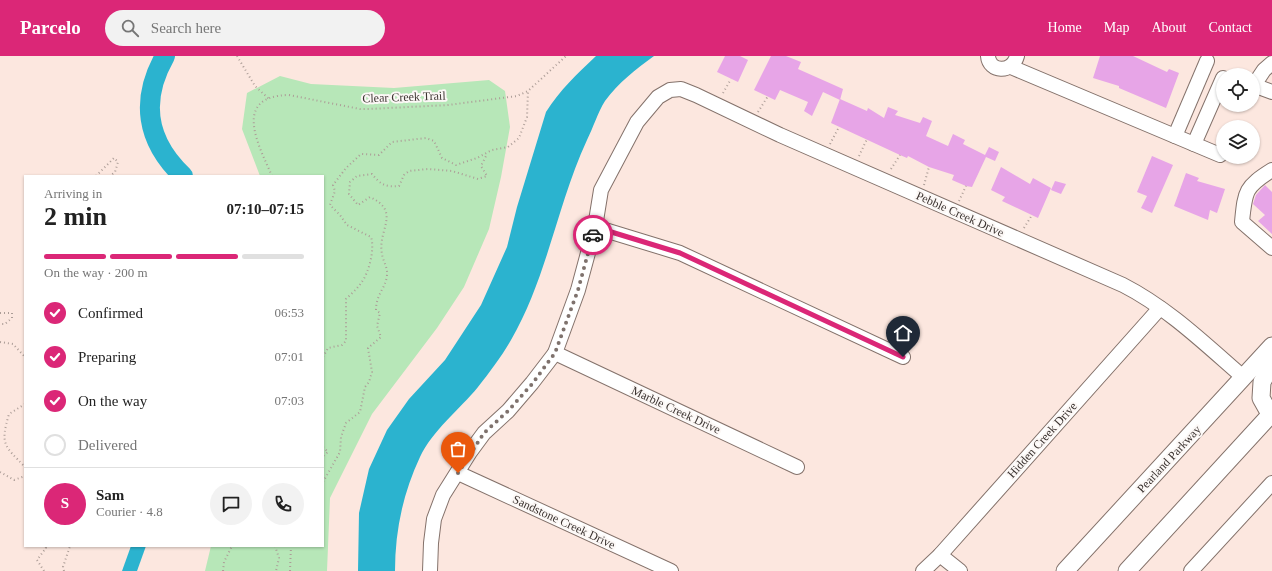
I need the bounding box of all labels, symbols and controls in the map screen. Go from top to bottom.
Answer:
search box [105,10,385,46]
text: Parcelo [20,17,81,38]
icon: search [119,17,141,39]
text: Search here [151,20,221,36]
text: Home [1048,20,1082,35]
text: Map [1104,20,1129,35]
text: About [1151,20,1186,35]
text: Contact [1208,20,1252,35]
map controls [1216,68,1260,164]
button: locate [1216,68,1260,112]
street label: Clear Creek Trail [362,89,447,105]
button: layers [1216,120,1260,164]
text: Arriving in [44,186,102,201]
street label: Pebble Creek Drive [914,188,1006,240]
text: 07:10–07:15 [227,201,304,217]
text: 2 min [44,202,107,231]
courier [573,215,613,255]
icon: car [582,224,604,246]
text: On the way · 200 m [44,265,148,280]
icon: check [44,302,66,324]
text: Confirmed [78,305,143,321]
text: 06:53 [274,305,304,320]
pin [886,316,920,357]
icon: home [892,322,914,344]
icon: check [44,346,66,368]
text: Preparing [78,349,136,365]
text: 07:01 [274,349,304,364]
street label: Marble Creek Drive [629,383,723,437]
icon: check [44,390,66,412]
text: On the way [78,393,147,409]
text: 07:03 [274,393,304,408]
street label: Hidden Creek Drive [1004,399,1080,481]
street label: Pearland Parkway [1134,422,1204,496]
pin [441,432,475,473]
text: Delivered [78,437,137,453]
icon: bag [447,438,469,460]
button: chat [210,483,252,525]
button: phone [262,483,304,525]
text: Sam [96,487,124,503]
street label: Sandstone Creek Drive [511,492,617,552]
text: S [61,495,69,511]
text: Courier · 4.8 [96,504,163,519]

